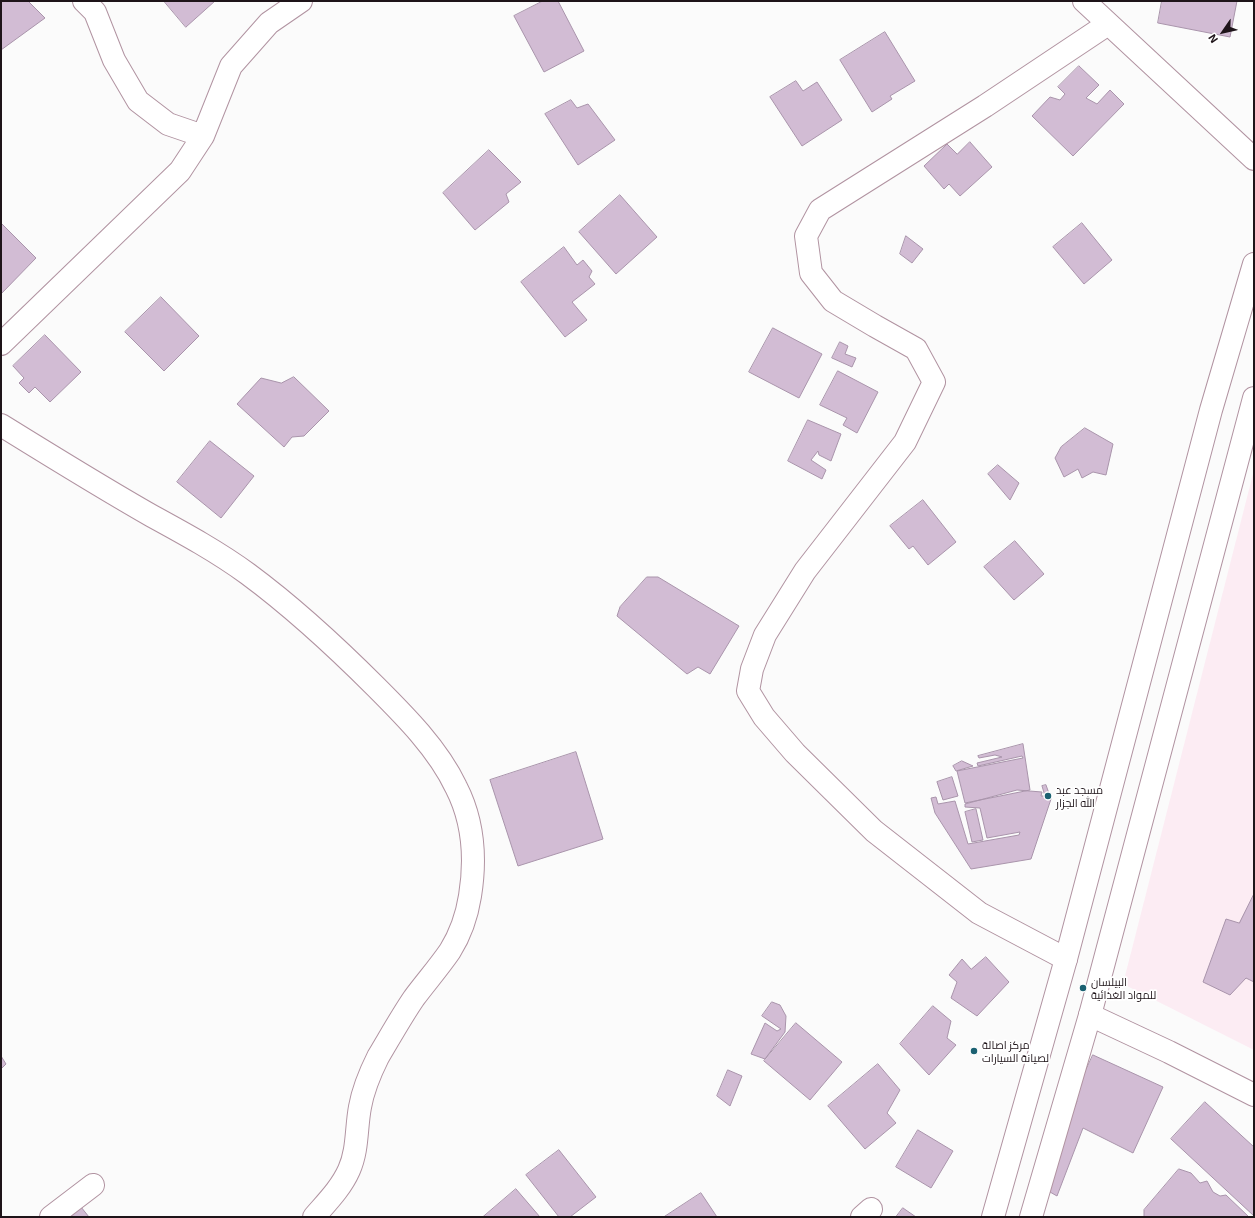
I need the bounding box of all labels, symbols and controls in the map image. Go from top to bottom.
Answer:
north arrow [1203,12,1243,52]
text: N [1205,32,1220,46]
place label: مسجد عبد الله الجزار [1056,783,1103,809]
marker: مسجد عبد الله الجزار [1043,791,1053,801]
place label: البيلسان للمواد الغذائية [1091,975,1156,1001]
marker: البيلسان للمواد الغذائية [1078,983,1088,993]
place label: مركز اصالة لصيانة السيارات [982,1038,1049,1064]
marker: مركز اصالة لصيانة السيارات [969,1046,979,1056]

